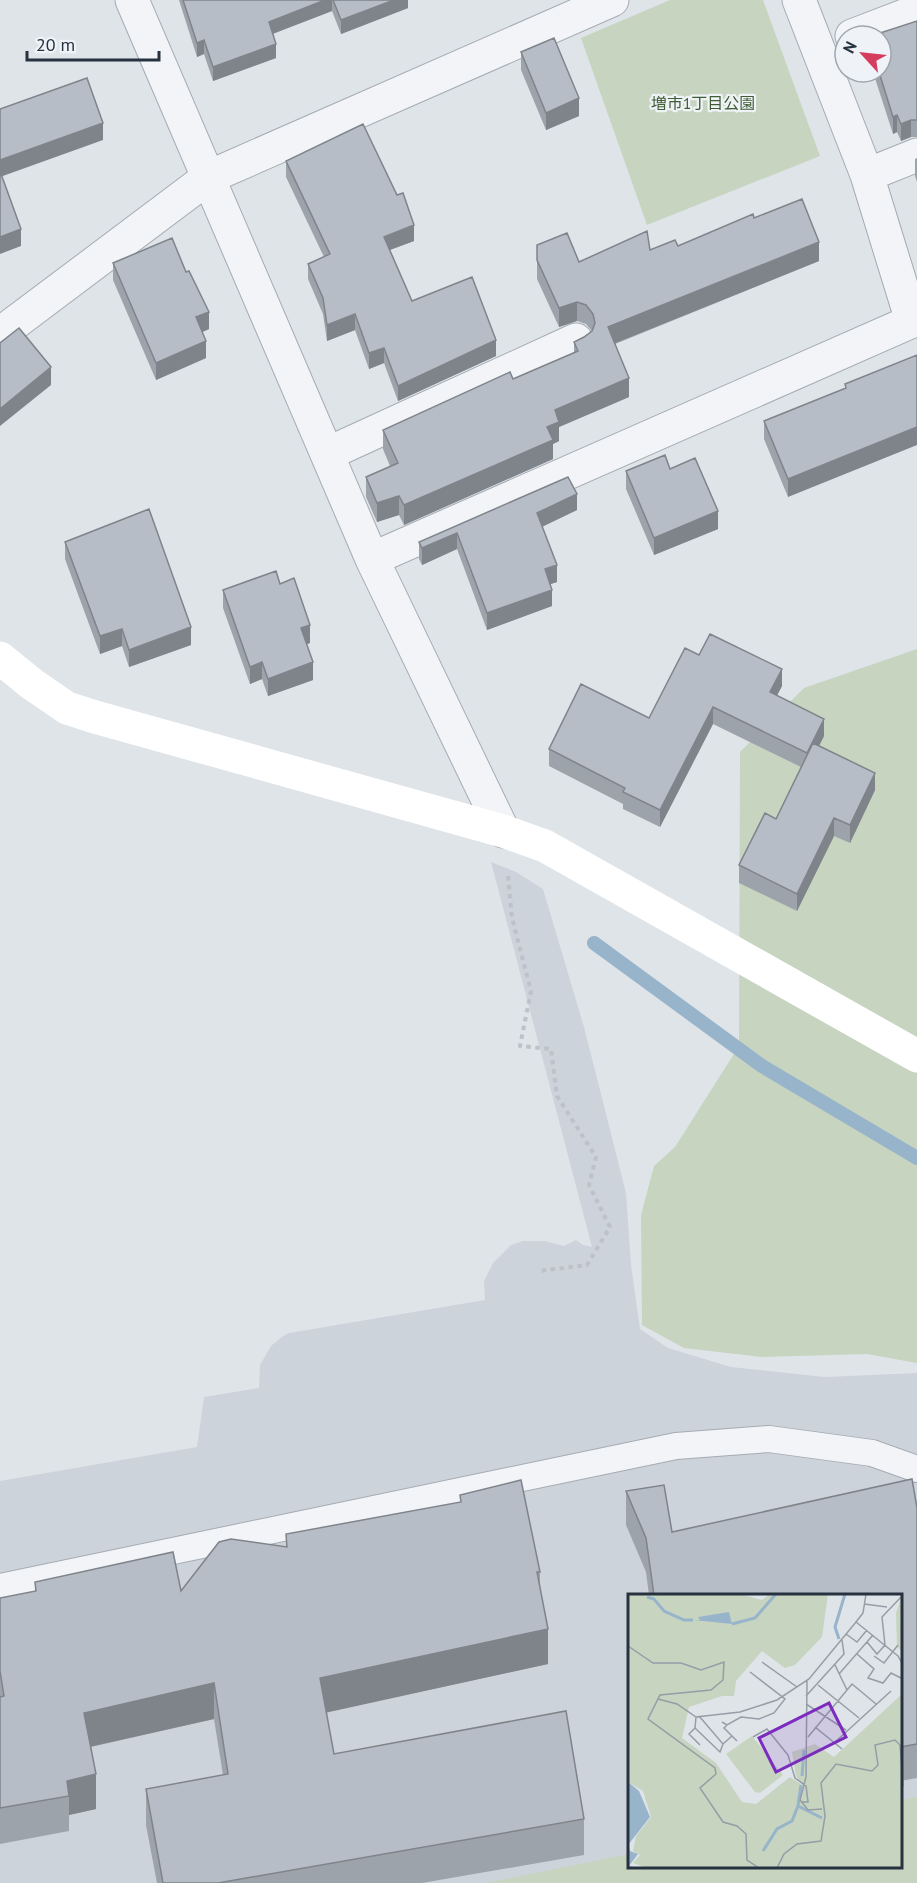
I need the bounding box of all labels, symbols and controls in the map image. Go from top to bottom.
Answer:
scale bar [27,24,159,62]
north arrow [833,24,893,84]
text: 20 m [36,33,75,56]
text: N [838,38,861,56]
park label: 増市1丁目公園 [651,93,755,113]
inset map [628,1594,902,1868]

